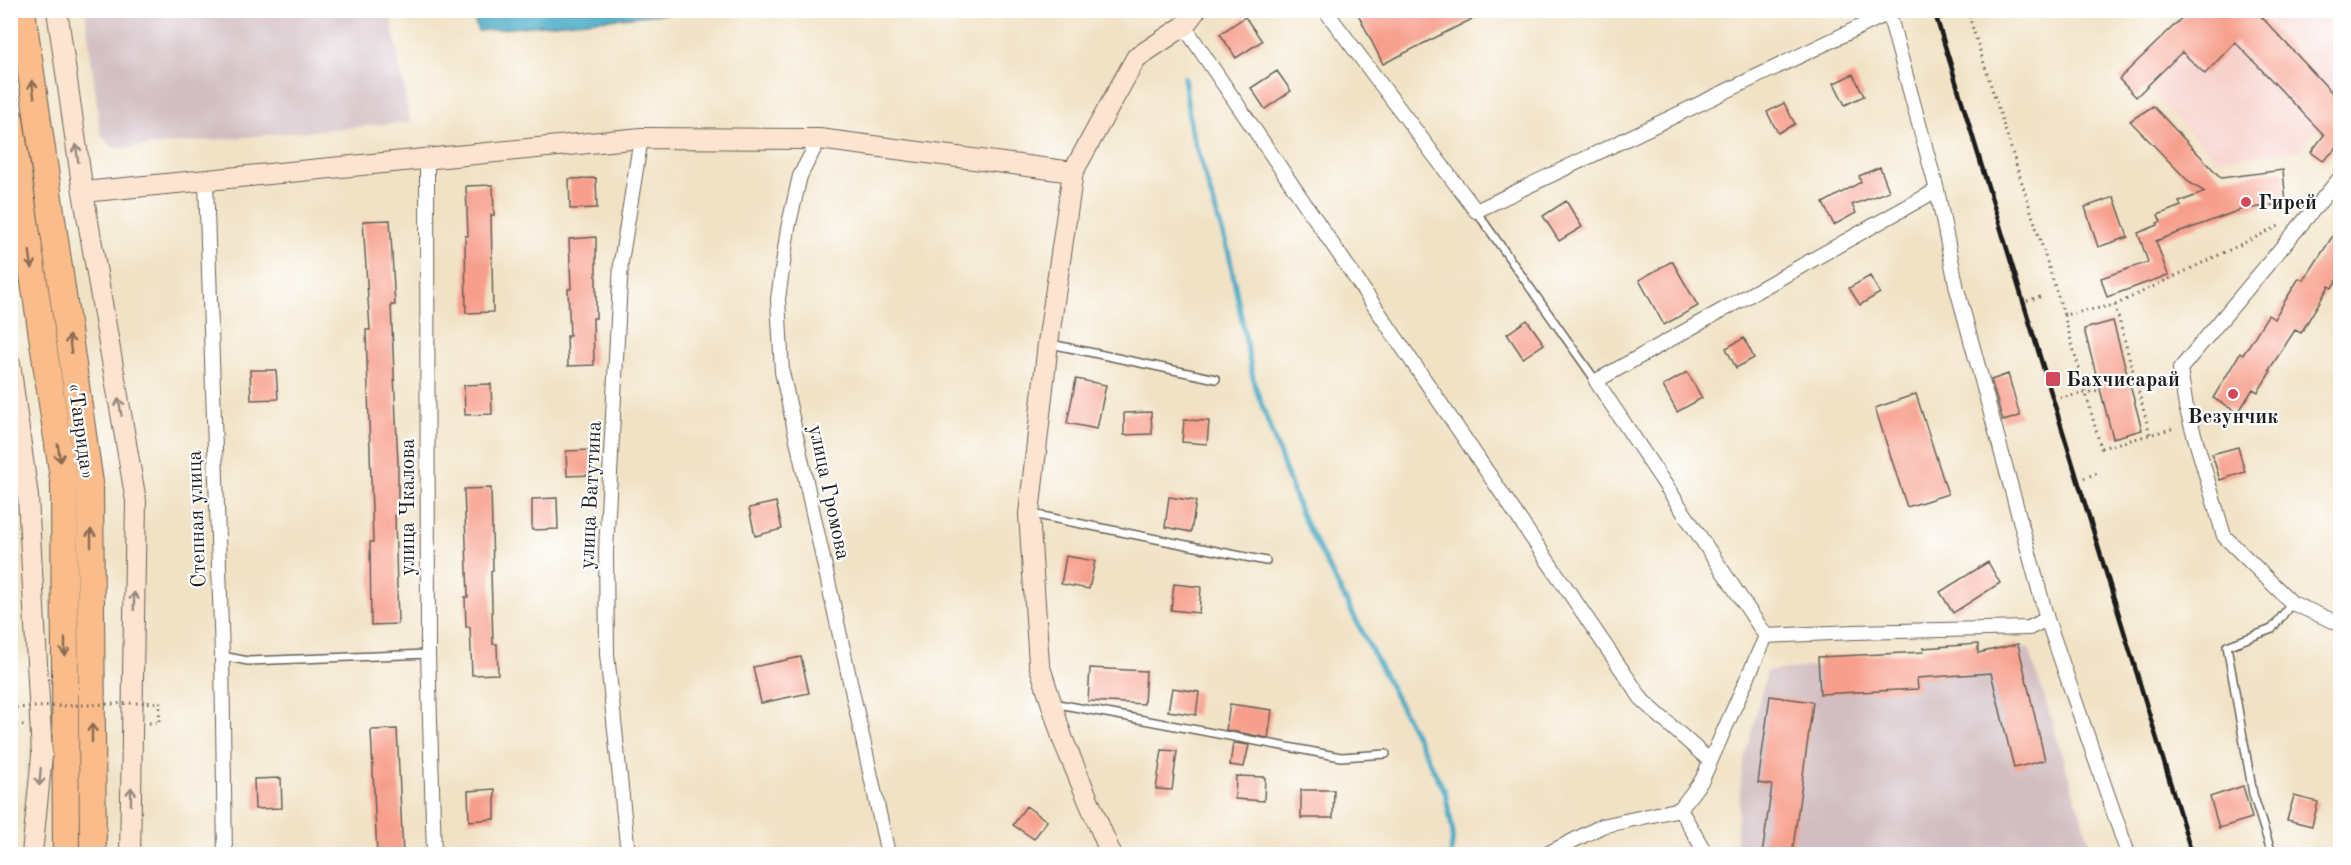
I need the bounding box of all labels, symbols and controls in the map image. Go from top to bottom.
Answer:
one-way arrow [28,80,39,100]
one-way arrow [72,144,83,163]
place label: Гирей [2258,193,2317,214]
marker: Гирей [2239,195,2253,209]
one-way arrow [25,249,36,269]
one-way arrow [65,335,76,355]
marker: Бахчисарай [2044,370,2062,388]
place label: Бахчисарай [2066,370,2180,391]
street label: «Таврида» [63,382,98,481]
marker: Везунчик [2226,387,2240,401]
one-way arrow [114,398,125,418]
place label: Везунчик [2188,407,2278,428]
street label: улица Ватутина [577,420,606,570]
street label: улица Громова [804,423,853,562]
street label: улица Чкалова [398,438,419,576]
one-way arrow [53,442,64,462]
street label: Степная улица [185,450,210,588]
one-way arrow [85,529,97,549]
one-way arrow [129,592,140,612]
one-way arrow [59,637,71,657]
one-way arrow [86,724,98,744]
one-way arrow [34,766,45,786]
one-way arrow [125,787,137,807]

